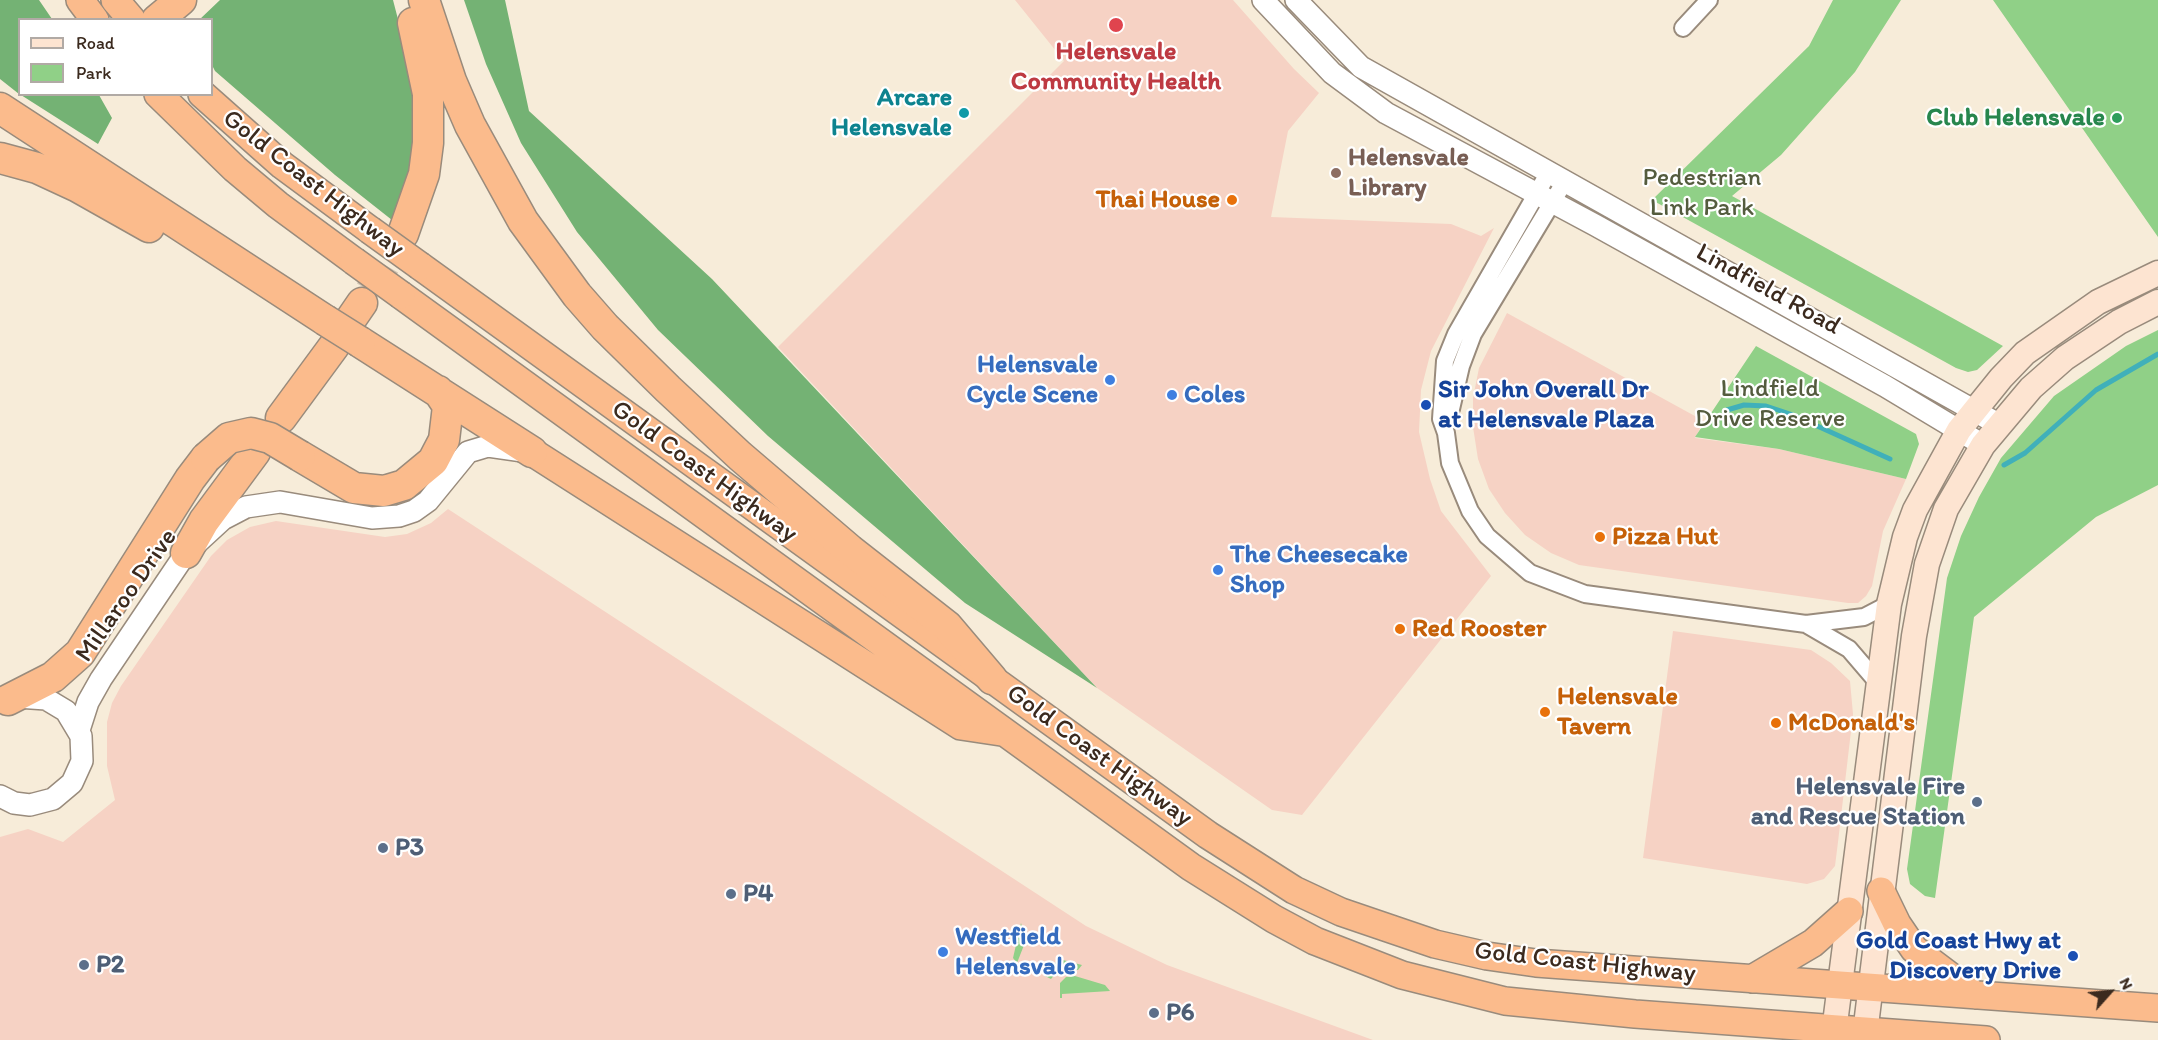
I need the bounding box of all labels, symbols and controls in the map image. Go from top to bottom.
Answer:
marker: Helensvale Community Health [1107,16,1125,34]
legend [18,18,213,96]
text: Road [76,32,115,54]
place label: Helensvale Community Health [1011,36,1221,98]
text: Park [76,62,111,84]
place label: Arcare Helensvale [831,82,952,144]
place label: Club Helensvale [1926,102,2105,134]
street label: Gold Coast Highway [216,103,410,265]
marker: Arcare Helensvale [957,106,971,120]
marker: Club Helensvale [2110,111,2124,125]
place label: Helensvale Library [1348,142,1469,204]
park label: Pedestrian Link Park [1643,162,1761,224]
marker: Helensvale Library [1329,166,1343,180]
place label: Thai House [1096,184,1220,216]
marker: Thai House [1225,193,1239,207]
street label: Lindfield Road [1690,237,1846,343]
place label: Helensvale Cycle Scene [967,349,1098,410]
marker: Helensvale Cycle Scene [1103,373,1117,387]
park label: Lindfield Drive Reserve [1695,373,1845,434]
place label: Sir John Overall Dr at Helensvale Plaza [1438,374,1654,436]
place label: Coles [1184,379,1245,411]
marker: Coles [1165,388,1179,402]
street label: Gold Coast Highway [605,394,803,550]
marker: Sir John Overall Dr at Helensvale Plaza [1419,398,1433,412]
place label: Pizza Hut [1612,521,1718,553]
street label: Millaroo Drive [70,523,184,669]
marker: Pizza Hut [1593,530,1607,544]
place label: The Cheesecake Shop [1230,539,1408,600]
marker: The Cheesecake Shop [1211,563,1225,577]
place label: Red Rooster [1412,613,1546,645]
marker: Red Rooster [1393,622,1407,636]
street label: Gold Coast Highway [1000,678,1198,834]
place label: Helensvale Tavern [1557,681,1678,742]
marker: Helensvale Tavern [1538,705,1552,719]
place label: McDonald's [1788,707,1915,739]
marker: McDonald's [1769,716,1783,730]
place label: Helensvale Fire and Rescue Station [1751,771,1965,832]
marker: Helensvale Fire and Rescue Station [1970,795,1984,809]
place label: P3 [395,832,424,864]
marker: P3 [376,841,390,855]
place label: P4 [743,878,773,910]
marker: P4 [724,887,738,901]
place label: Westfield Helensvale [955,921,1076,982]
place label: Gold Coast Hwy at Discovery Drive [1856,925,2061,987]
street label: Gold Coast Highway [1473,936,1697,990]
marker: Westfield Helensvale [936,945,950,959]
place label: P2 [96,949,125,981]
marker: Gold Coast Hwy at Discovery Drive [2066,949,2080,963]
marker: P2 [77,958,91,972]
north arrow [2080,962,2140,1022]
text: N [2116,974,2137,993]
place label: P6 [1166,997,1195,1029]
marker: P6 [1147,1006,1161,1020]

